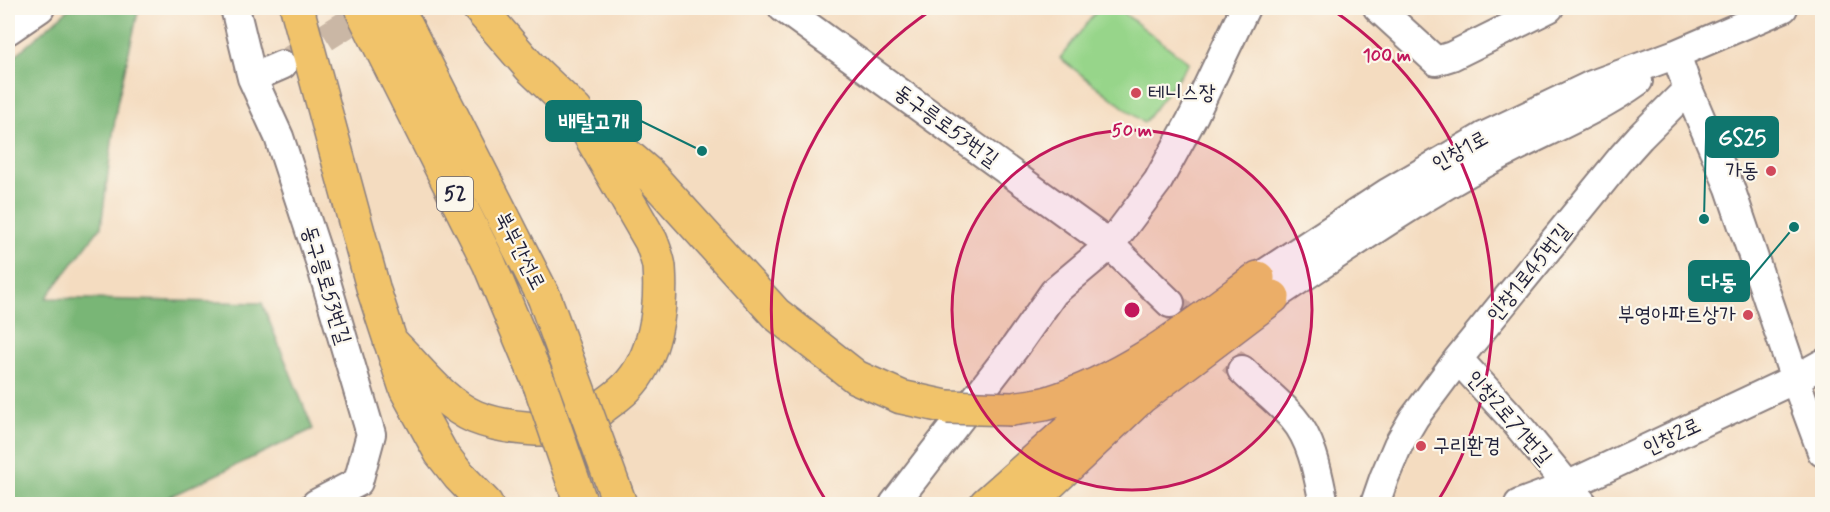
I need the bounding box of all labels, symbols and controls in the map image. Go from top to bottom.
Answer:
text: 100 m [1363,44,1411,68]
street label: 동구릉로53번길 [888,79,1004,173]
place label: 테니스장 [1148,79,1216,107]
marker: 테니스장 [1129,86,1143,100]
callout: 배탈고개 [546,101,641,141]
text: 배탈고개 [559,109,629,137]
callout: GS25 [1706,117,1778,157]
text: 50 m [1112,119,1152,143]
street label: 인창1로 [1427,124,1493,178]
text: GS25 [1718,125,1766,153]
place label: 가동 [1725,157,1759,185]
marker: 가동 [1764,164,1778,178]
road number: 52 [437,177,473,211]
street label: 북부간선로 [488,207,552,295]
street label: 인창1로45번길 [1481,218,1577,328]
street label: 동구릉로53번길 [295,222,357,348]
callout: 다동 [1689,261,1749,301]
text: 다동 [1701,269,1737,297]
centre of rings [1122,300,1142,320]
place label: 부영아파트상가 [1618,301,1736,329]
marker: 부영아파트상가 [1741,308,1755,322]
street label: 인창2로71번길 [1460,365,1558,471]
street label: 인창2로 [1638,411,1706,463]
place label: 구리환경 [1433,432,1501,460]
marker: 구리환경 [1414,439,1428,453]

